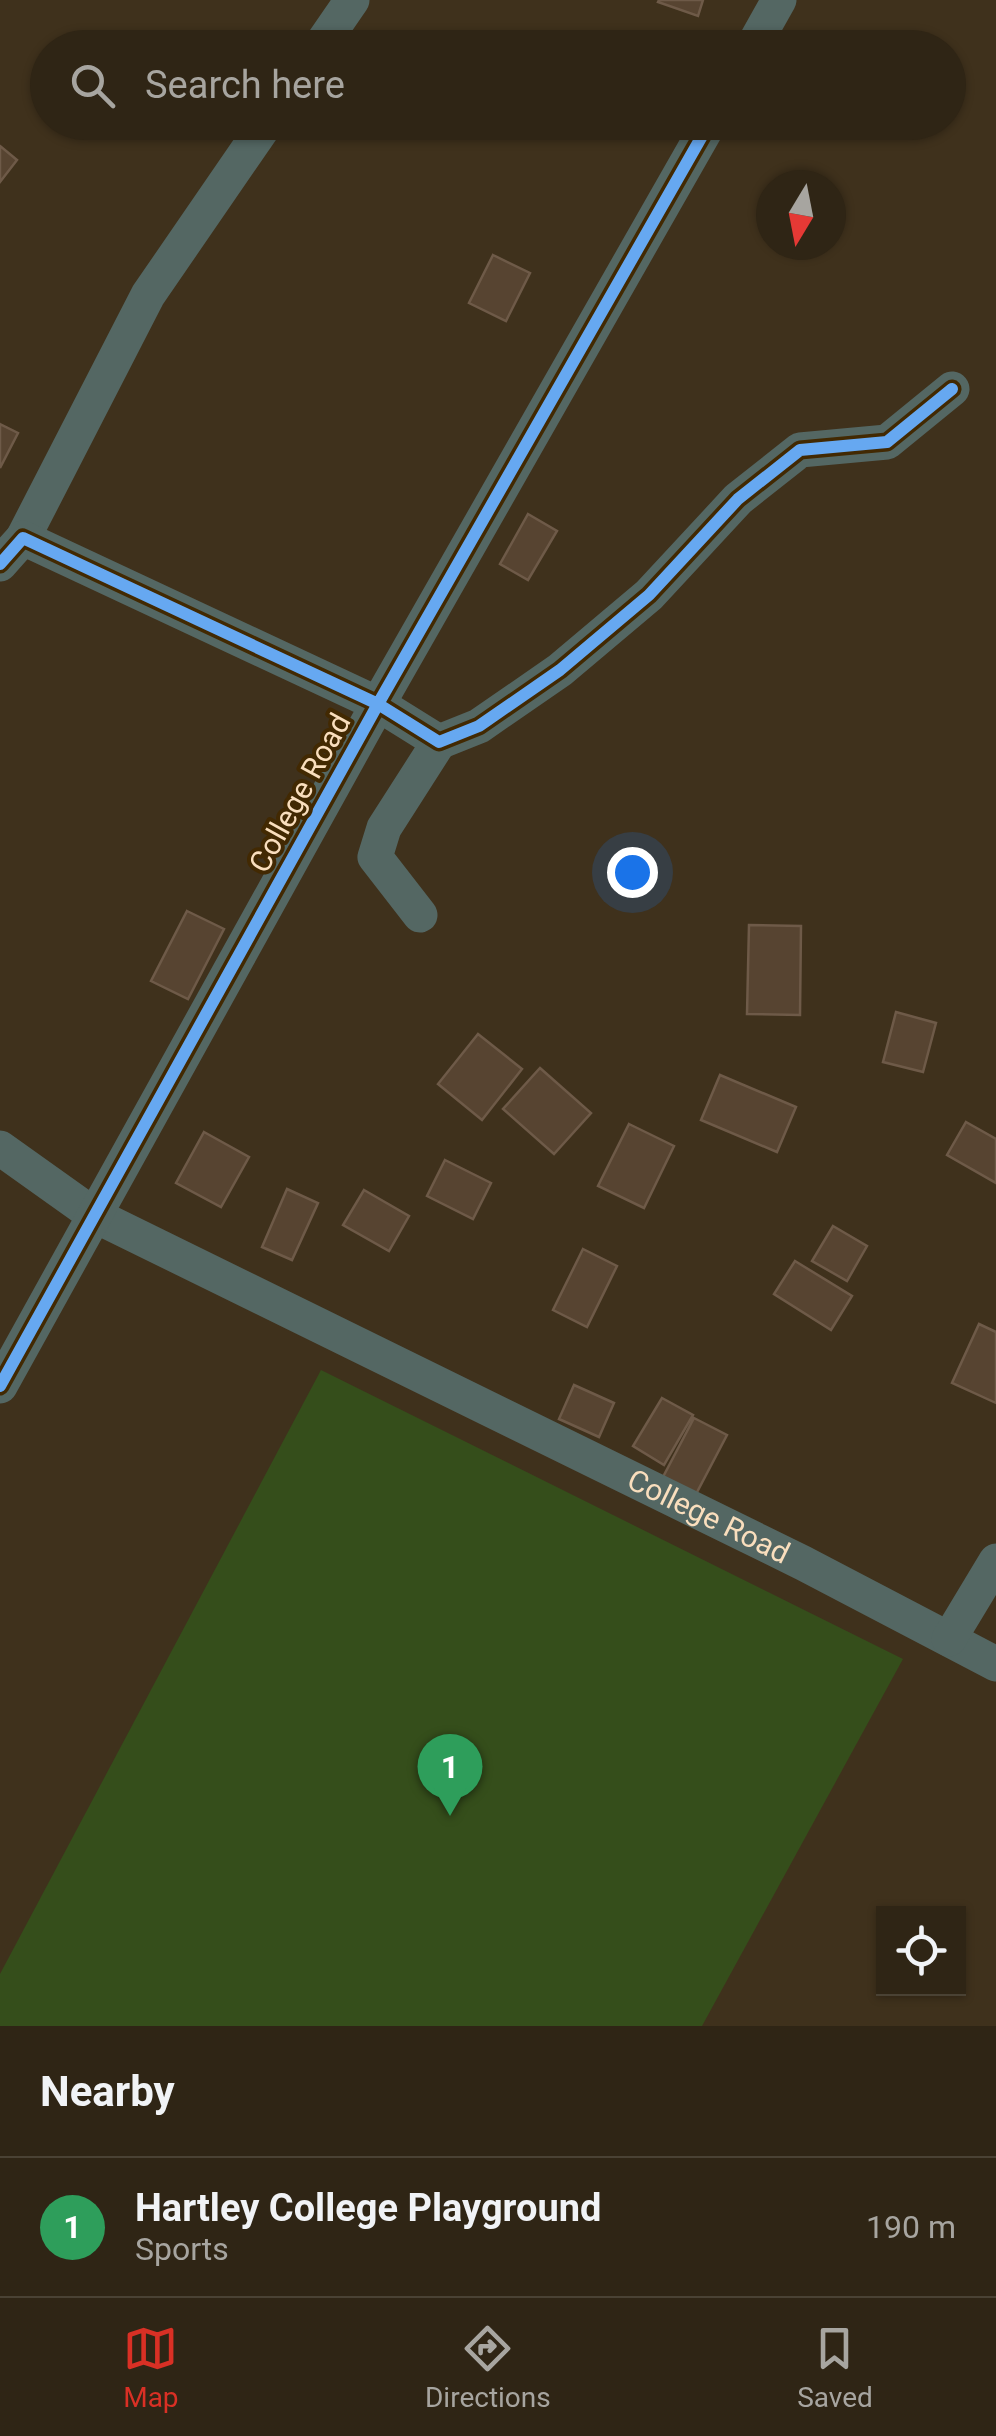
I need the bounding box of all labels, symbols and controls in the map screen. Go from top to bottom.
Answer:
search box [30,30,966,140]
icon: search [65,58,120,113]
text: Search here [145,63,345,107]
north arrow [756,170,846,260]
street label: College Road [242,707,358,878]
your location [607,847,658,898]
street label: College Road [622,1462,796,1571]
pin: 1 [418,1734,482,1816]
map controls [876,1906,966,1996]
button: locate [876,1906,966,1996]
text: Nearby [40,2067,175,2116]
text: Hartley College Playground [135,2186,601,2230]
text: 1 [63,2208,82,2246]
text: 190 m [866,2208,956,2246]
text: Sports [135,2230,229,2268]
tab: Map [123,2321,179,2414]
tab: Directions [425,2321,551,2414]
tab: Saved [797,2321,873,2414]

